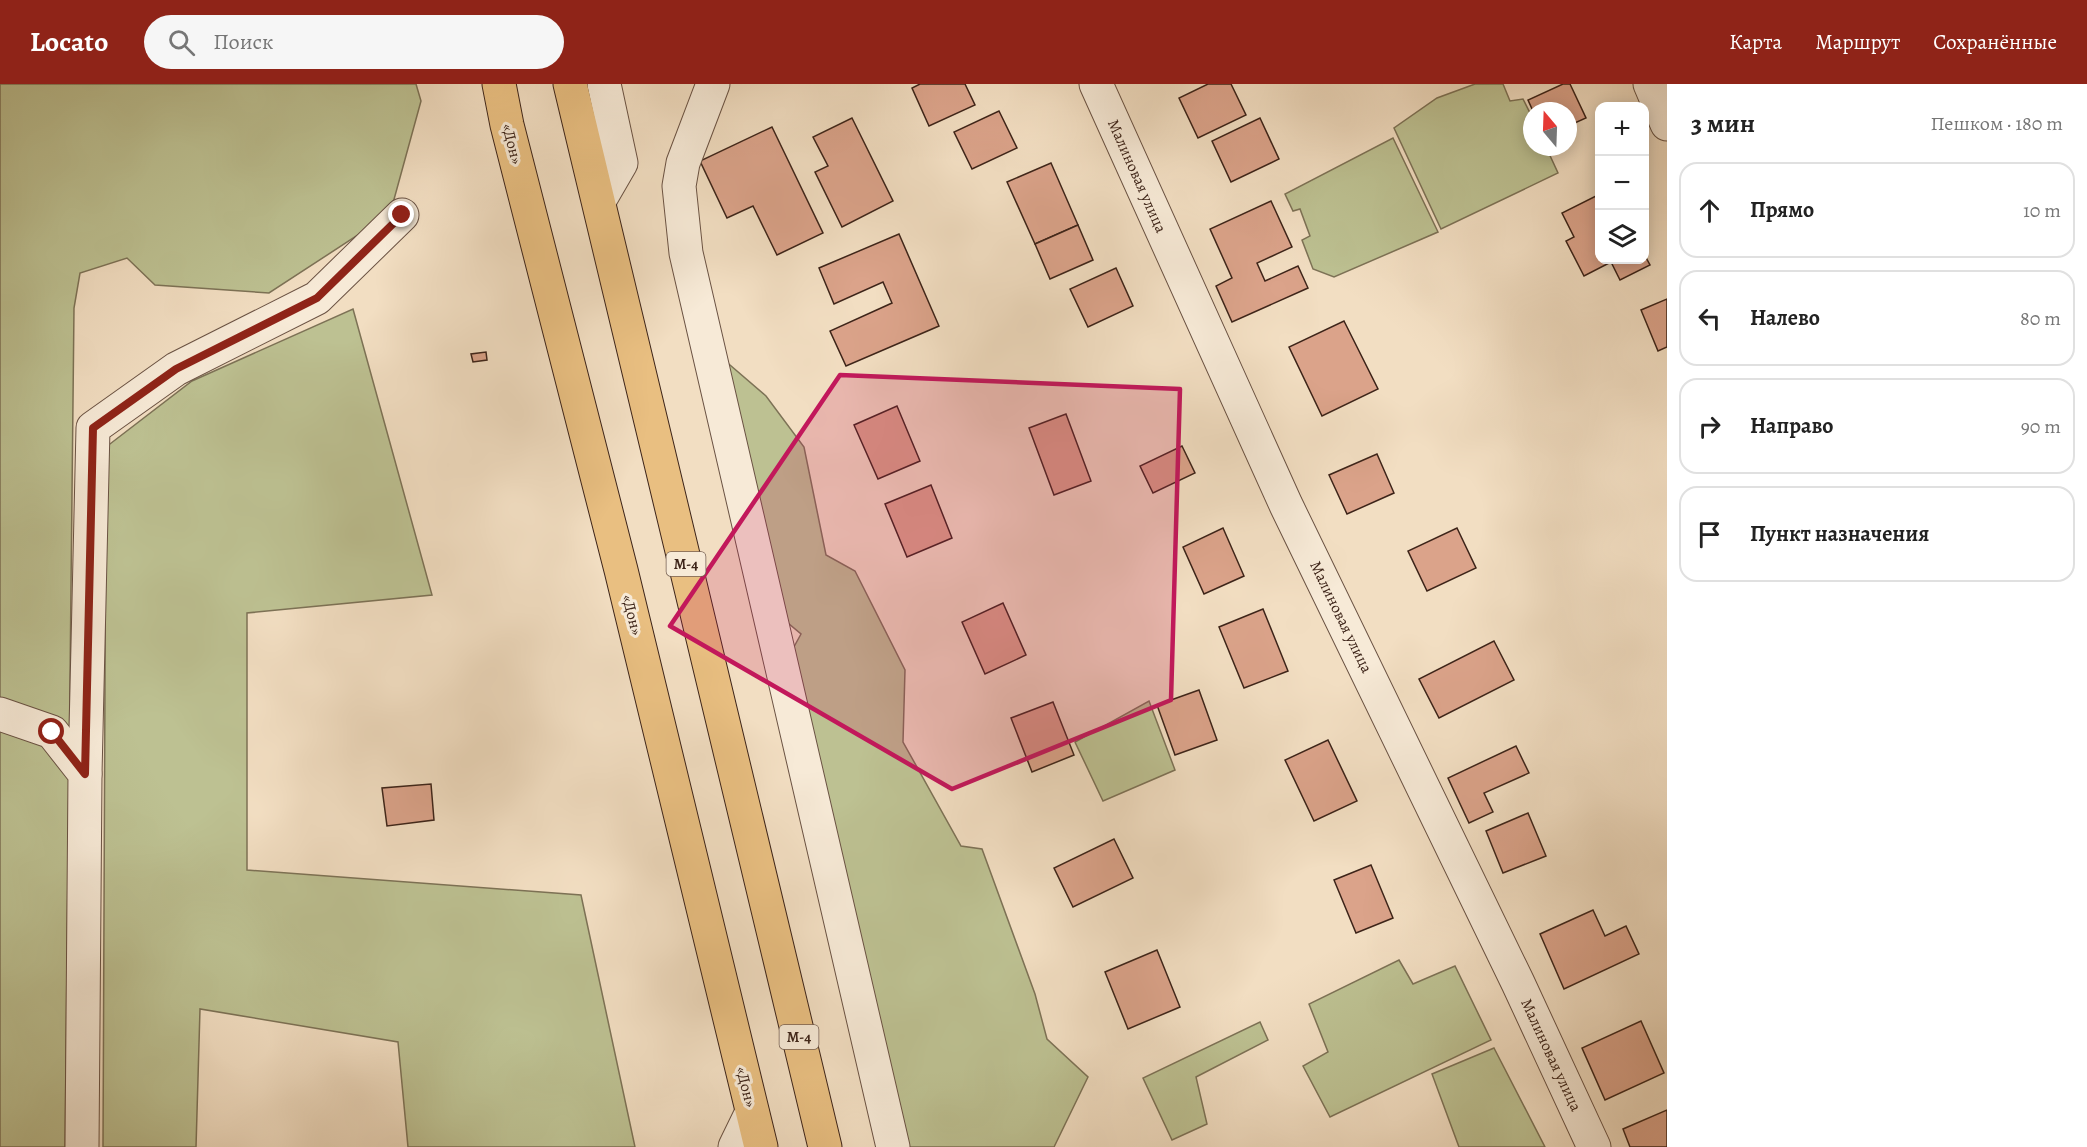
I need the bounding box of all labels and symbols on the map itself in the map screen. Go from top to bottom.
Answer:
north arrow [1523,102,1577,156]
street label: Малиновая улица [1102,116,1172,237]
street label: «Дон» [496,121,528,167]
route end [388,201,414,227]
road number: М-4 [666,552,706,576]
street label: Малиновая улица [1304,557,1378,677]
street label: «Дон» [616,592,648,638]
route start [38,718,64,744]
street label: Малиновая улица [1515,995,1587,1116]
road number: М-4 [780,1025,818,1049]
street label: «Дон» [730,1064,762,1110]

